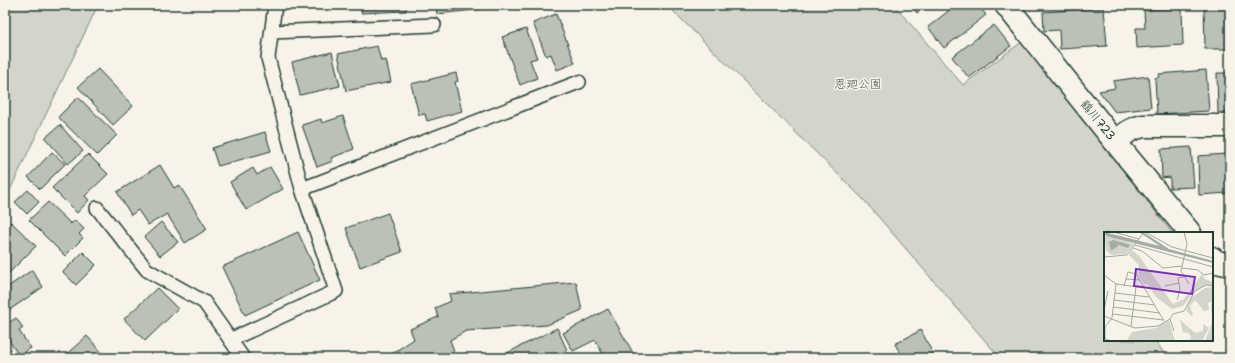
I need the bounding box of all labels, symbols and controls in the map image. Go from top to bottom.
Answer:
park label: 恩廻公園 [834,76,882,92]
street label: 鶴川723 [1077,96,1119,144]
inset map [1104,232,1213,341]

